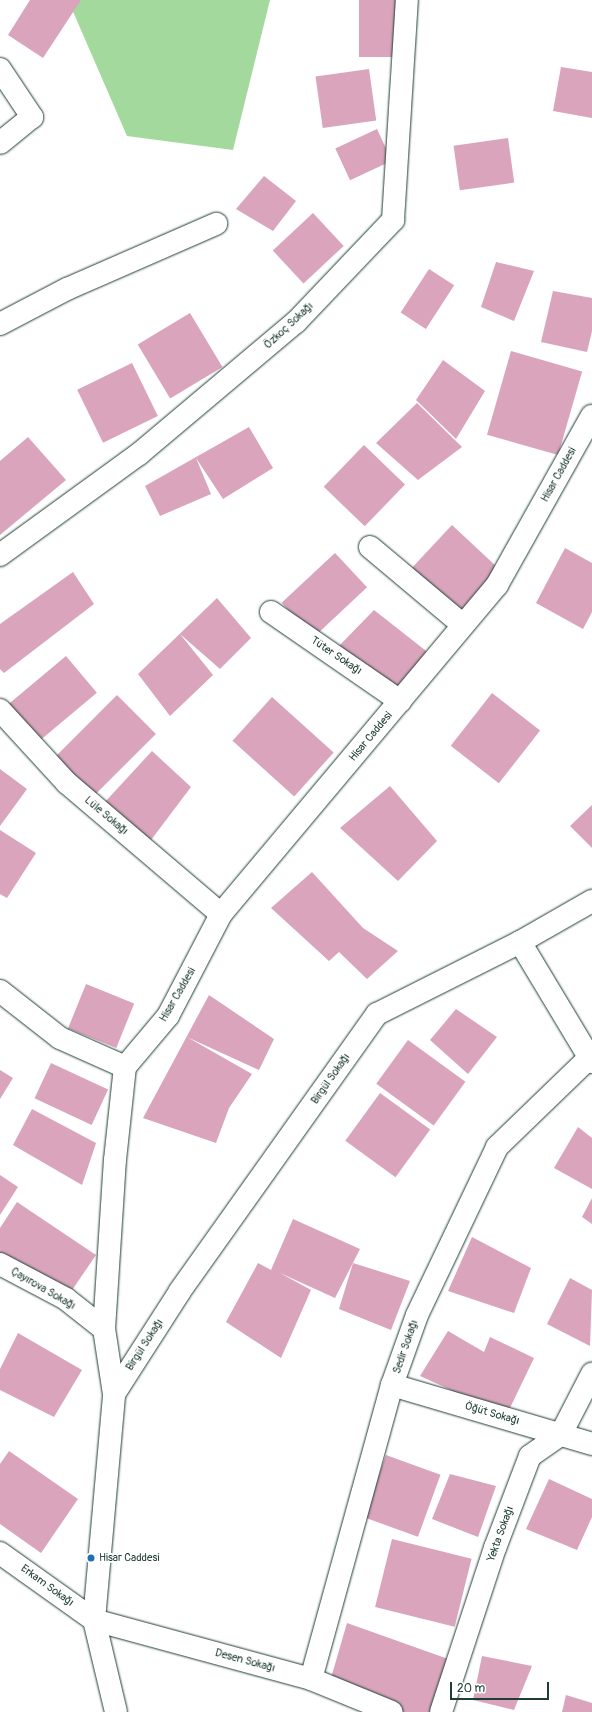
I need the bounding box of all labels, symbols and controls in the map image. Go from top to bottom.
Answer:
street label: Özkoç Sokağı [262,300,316,352]
street label: Hisar Caddesi [539,445,579,505]
street label: Tüter Sokağı [308,634,364,678]
street label: Hisar Caddesi [347,710,395,764]
street label: Lüle Sokağı [81,794,131,838]
street label: Hisar Caddesi [157,966,199,1024]
street label: Birgül Sokağı [309,1051,353,1107]
street label: Çayırova Sokağı [8,1265,78,1313]
street label: Birgül Sokağı [123,1317,167,1373]
street label: Sedir Sokağı [391,1318,421,1376]
street label: Öğüt Sokağı [463,1400,521,1428]
street label: Yekta Sokağı [485,1505,517,1563]
place label: Hisar Caddesi [99,1551,159,1565]
marker: Hisar Caddesi [86,1553,96,1563]
street label: Erkam Sokağı [18,1562,76,1610]
street label: Desen Sokağı [213,1647,277,1675]
scale bar [452,1674,551,1700]
text: 20 m [457,1681,485,1696]

